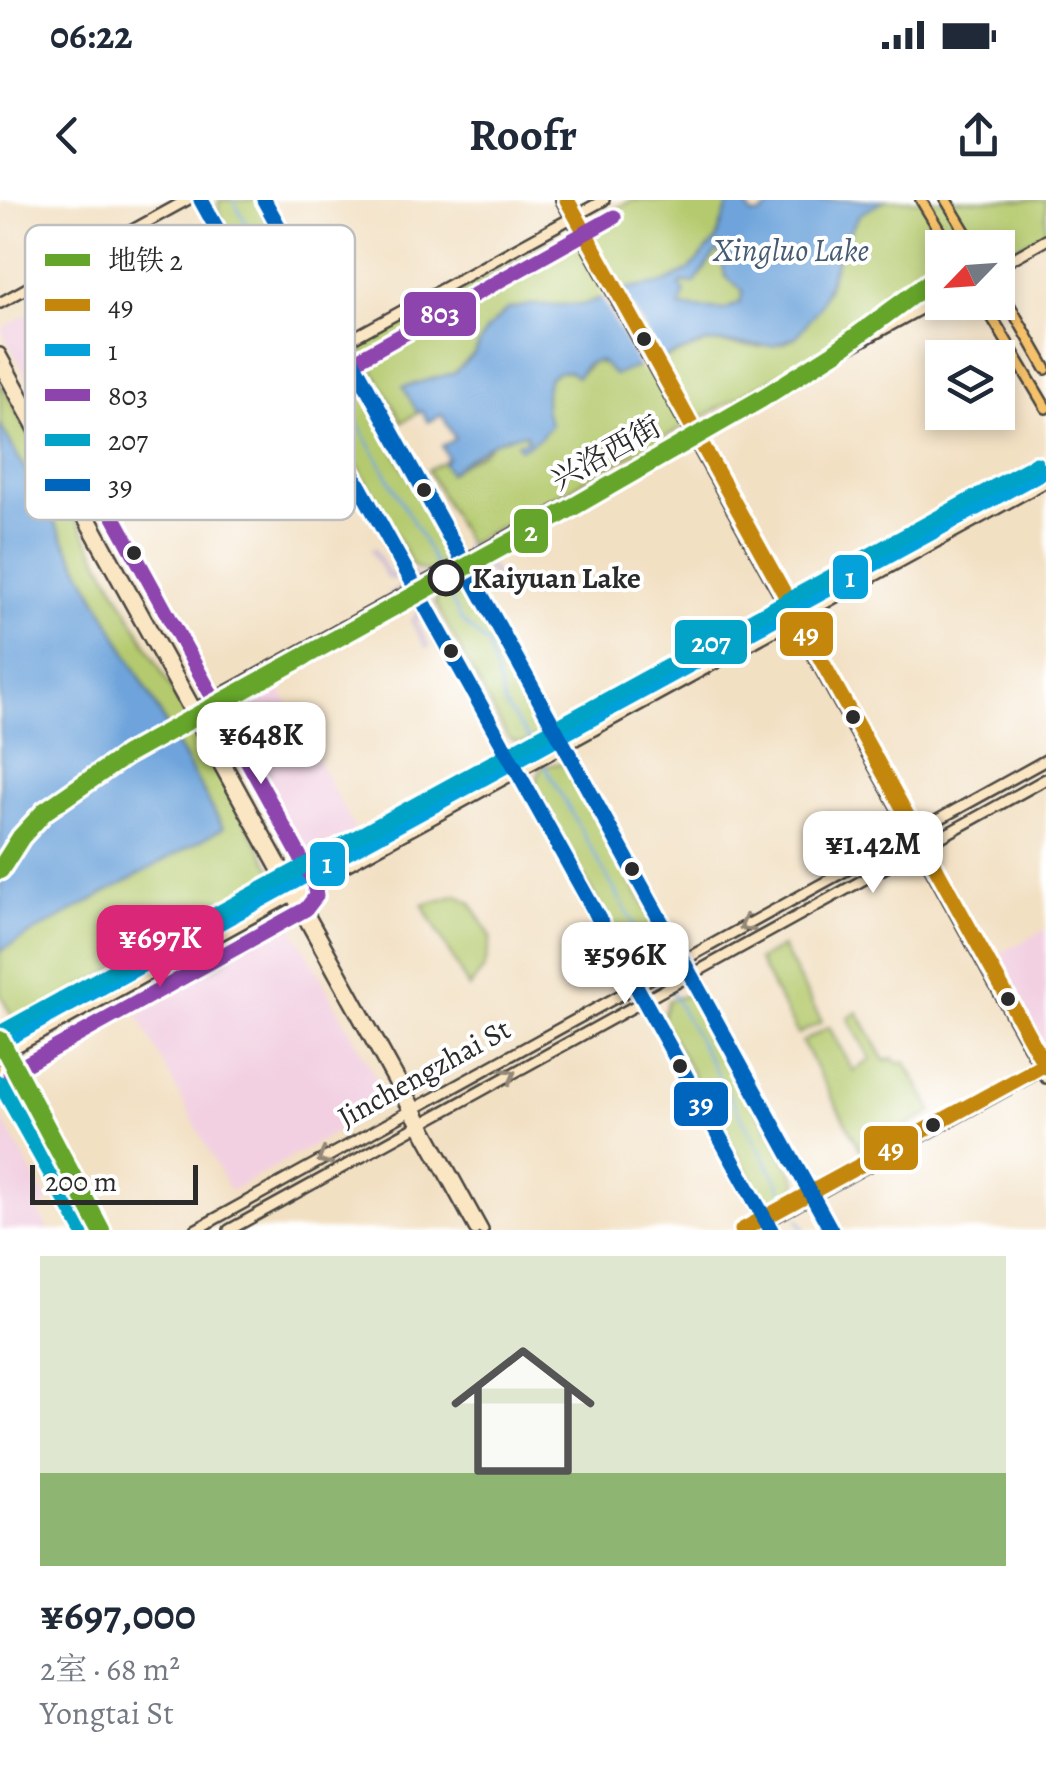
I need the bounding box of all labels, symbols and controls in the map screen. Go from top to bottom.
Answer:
text: 06:22 [50,9,133,61]
text: Roofr [469,104,577,166]
icon: back [40,108,95,163]
icon: share [951,108,1006,163]
legend [25,225,355,520]
water label: Xingluo Lake [712,228,869,272]
north arrow [925,230,1015,320]
map controls [925,230,1015,430]
text: 地铁 2 [108,242,183,280]
text: 49 [108,287,133,325]
line badge: 803 [402,290,478,338]
text: 803 [420,295,460,333]
unlabelled marker [634,329,654,349]
text: 1 [108,332,118,370]
button: layers [925,340,1015,430]
text: 803 [108,377,148,415]
street label: 兴洛西街 [544,406,668,500]
text: 207 [108,422,148,460]
text: 39 [108,467,132,505]
unlabelled marker [414,480,434,500]
line badge: 2 [512,507,550,555]
text: 2 [524,513,538,551]
unlabelled marker [124,543,144,563]
line badge: 1 [831,553,870,601]
place label: Kaiyuan Lake [472,558,641,598]
text: 1 [845,559,855,597]
marker: Kaiyuan Lake [429,561,463,595]
line badge: 49 [778,610,835,658]
text: 49 [793,615,819,653]
line badge: 207 [673,618,749,666]
text: 207 [691,624,731,662]
unlabelled marker [441,641,461,661]
pin: ¥648K [191,702,331,787]
unlabelled marker [843,707,863,727]
text: ¥648K [219,712,303,756]
pin: ¥1.42M [792,811,954,896]
text: ¥1.42M [825,821,921,865]
line badge: 1 [308,840,347,888]
text: 1 [322,845,332,883]
unlabelled marker [622,859,642,879]
pin: ¥697K [90,905,230,990]
one-way arrow [739,913,757,933]
text: ¥697K [119,915,201,959]
pin: ¥596K [555,922,695,1007]
text: ¥596K [584,932,666,976]
unlabelled marker [998,989,1018,1009]
street label: Jinchengzhai St [330,1009,518,1137]
unlabelled marker [670,1056,690,1076]
one-way arrow [498,1068,516,1087]
line badge: 39 [672,1080,730,1128]
text: 39 [688,1085,714,1123]
unlabelled marker [923,1115,943,1135]
line badge: 49 [862,1124,920,1172]
text: 49 [878,1130,904,1168]
one-way arrow [317,1145,335,1165]
scale bar [30,1160,198,1204]
text: 200 m [45,1163,117,1201]
icon: home [433,1321,613,1501]
text: ¥697,000 [40,1586,196,1643]
text: 2室 · 68 m² [40,1647,180,1691]
text: Yongtai St [40,1691,174,1735]

